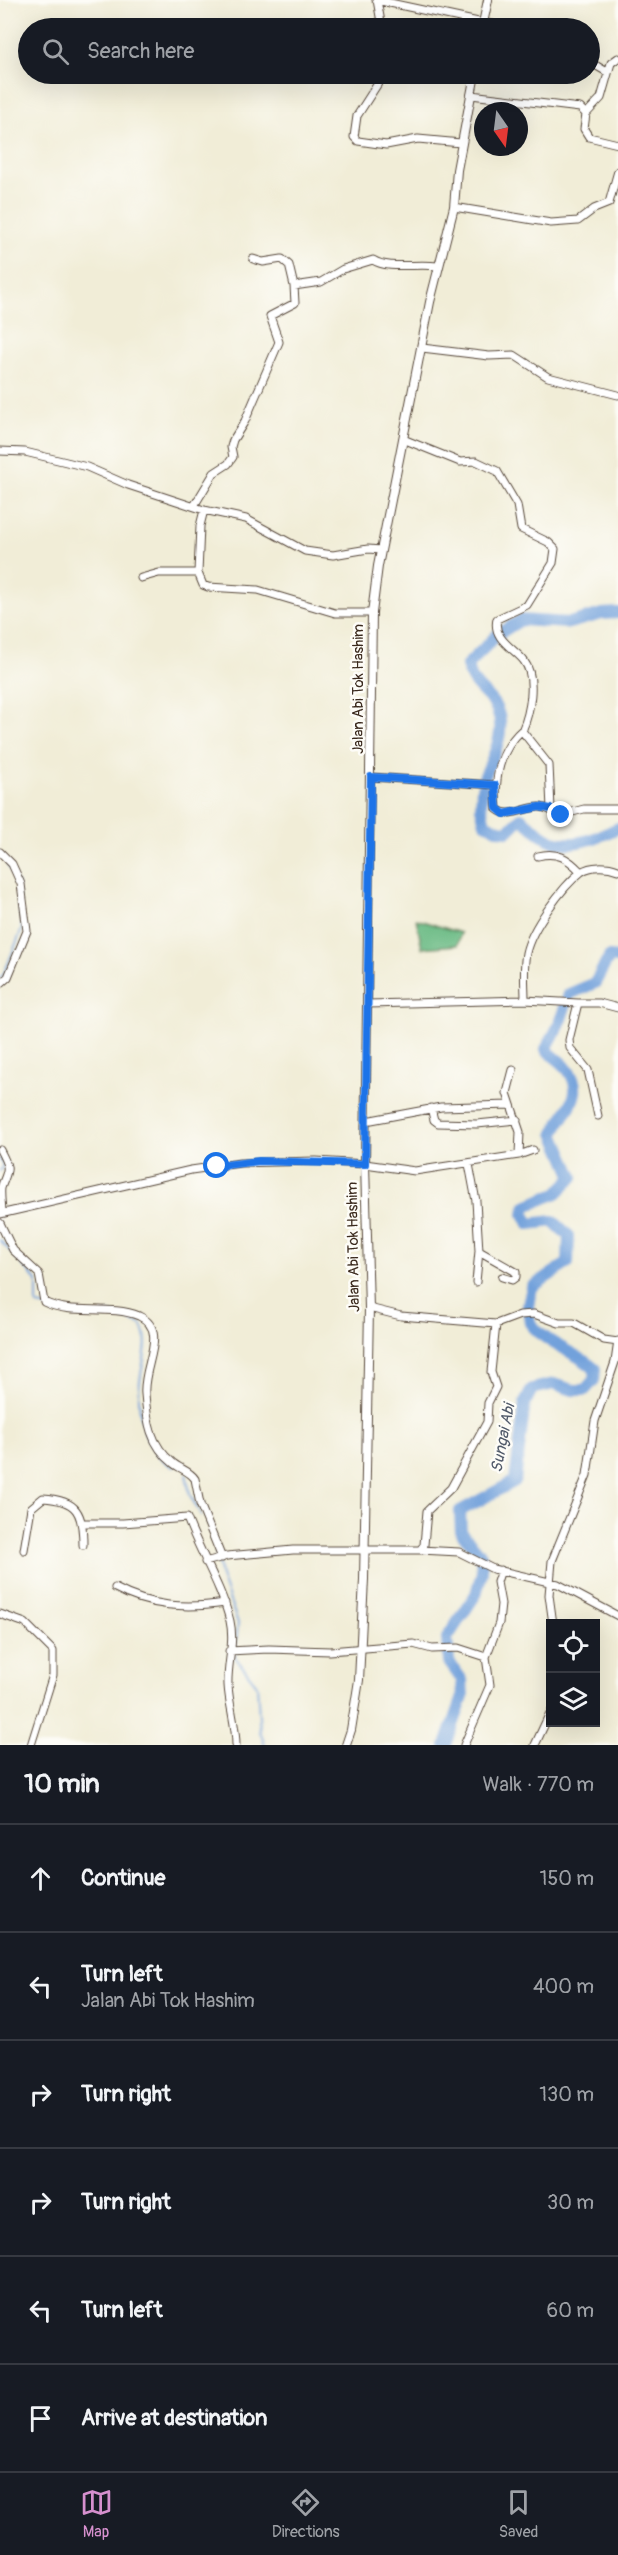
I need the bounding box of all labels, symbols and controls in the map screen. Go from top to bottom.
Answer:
search box [18,18,600,84]
icon: search [39,35,72,68]
text: Search here [87,37,194,65]
north arrow [474,102,528,156]
street label: Jalan Abi Tok Hashim [349,624,368,754]
route end [547,801,573,827]
route start [203,1152,229,1178]
street label: Jalan Abi Tok Hashim [343,1182,364,1312]
water label: Sungai Abi [487,1400,520,1474]
map controls [546,1619,600,1727]
button: locate [546,1619,600,1673]
button: layers [546,1673,600,1727]
text: 10 min [24,1768,100,1800]
text: Walk · 770 m [482,1772,594,1797]
icon: ahead [24,1862,57,1895]
text: Continue [81,1864,165,1892]
text: 150 m [540,1866,594,1891]
text: Turn left [81,1960,163,1988]
icon: left [24,1970,57,2003]
text: 400 m [533,1974,594,1999]
text: Jalan Abi Tok Hashim [81,1988,255,2013]
icon: right [24,2078,57,2111]
text: Turn right [81,2080,171,2108]
text: 130 m [539,2082,594,2107]
icon: right [24,2186,57,2219]
text: Turn right [81,2188,171,2216]
text: 30 m [547,2190,594,2215]
icon: left [24,2294,57,2327]
text: Turn left [81,2296,163,2324]
text: 60 m [547,2298,594,2323]
icon: arrive [24,2402,57,2435]
text: Arrive at destination [81,2404,267,2432]
tab: Map [80,2486,113,2542]
tab: Directions [272,2486,340,2542]
tab: Saved [499,2486,538,2542]

